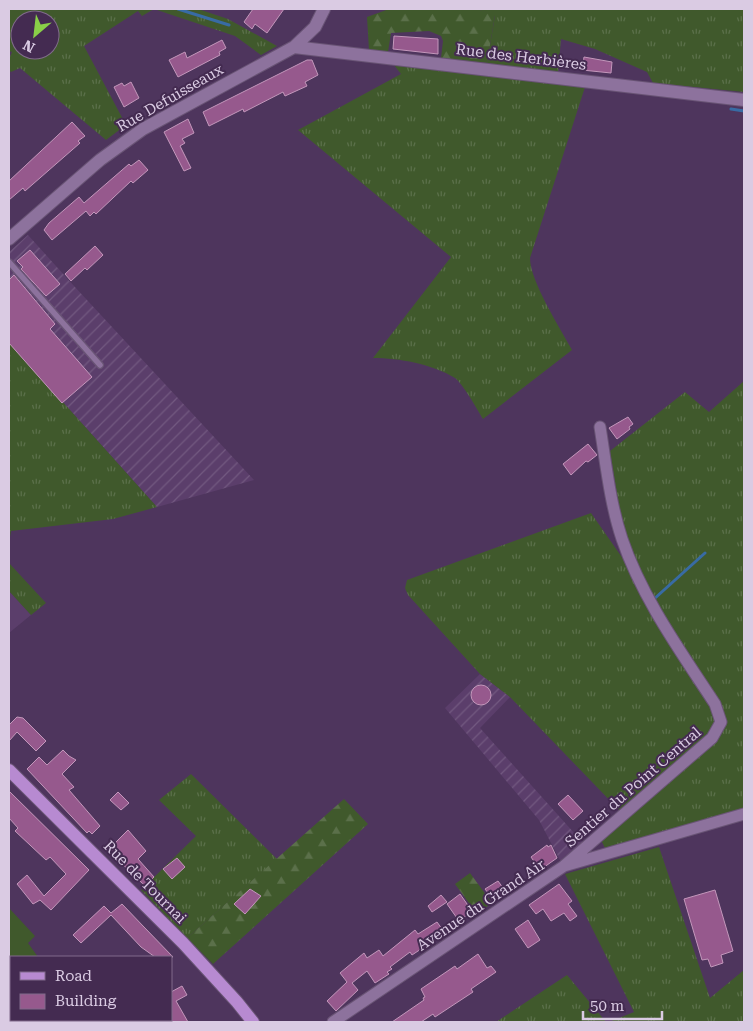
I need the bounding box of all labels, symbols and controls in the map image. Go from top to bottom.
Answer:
north arrow [10,10,60,60]
text: N [20,37,37,56]
street label: Rue des Herbières [455,40,587,74]
street label: Rue Defuisseaux [114,60,227,136]
street label: Sentier du Point Central [561,723,705,851]
street label: Rue de Tournai [100,837,190,927]
street label: Avenue du Grand Air [413,855,549,955]
legend [10,956,172,1021]
text: Road [55,967,92,985]
scale bar [583,988,662,1020]
text: Building [55,992,117,1010]
text: 50 m [590,997,625,1015]

